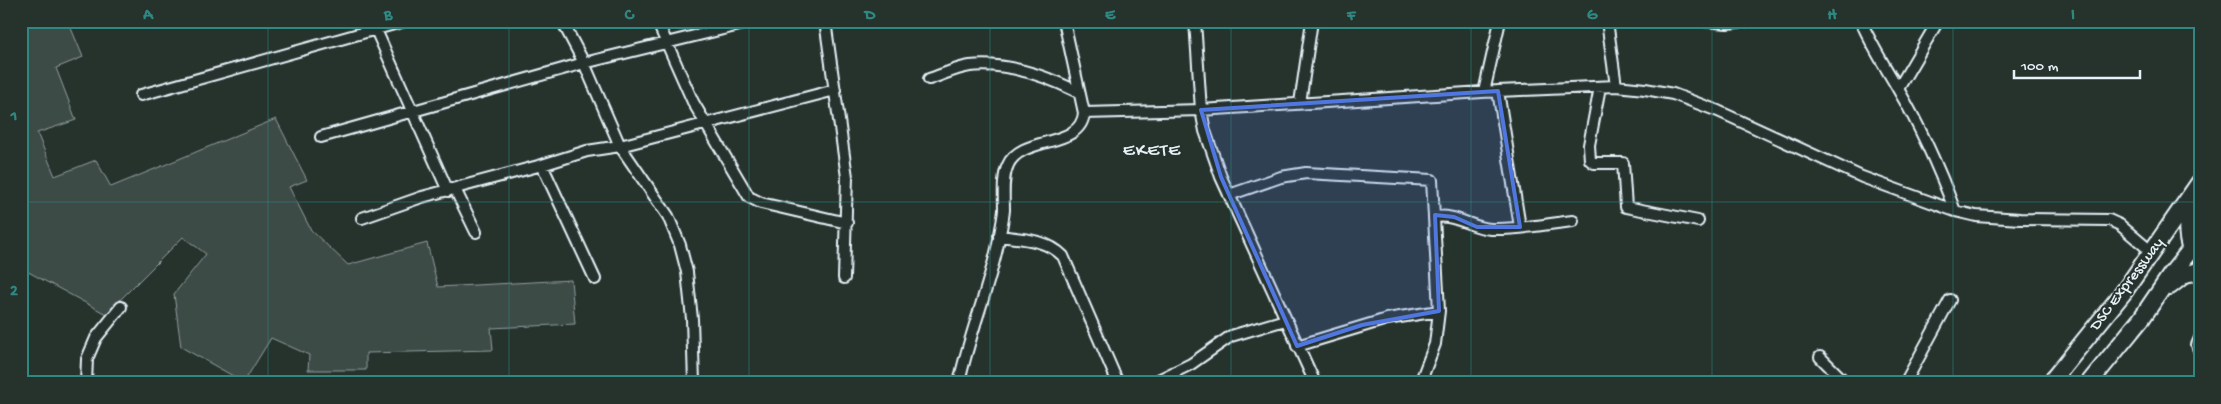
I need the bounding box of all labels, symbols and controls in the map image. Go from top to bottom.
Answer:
text: A [142,7,154,26]
text: B [383,7,393,26]
text: C [624,7,635,26]
text: D [863,7,876,26]
text: E [1105,7,1116,26]
text: F [1346,7,1357,26]
text: G [1587,7,1598,26]
text: H [1827,7,1837,26]
text: I [2071,7,2075,26]
scale bar [2014,48,2140,80]
text: 100 m [2020,58,2059,76]
text: 1 [10,108,17,127]
district label: EKETE [1123,140,1181,163]
street label: DSC Expressway [2086,235,2169,336]
text: 2 [10,283,18,302]

